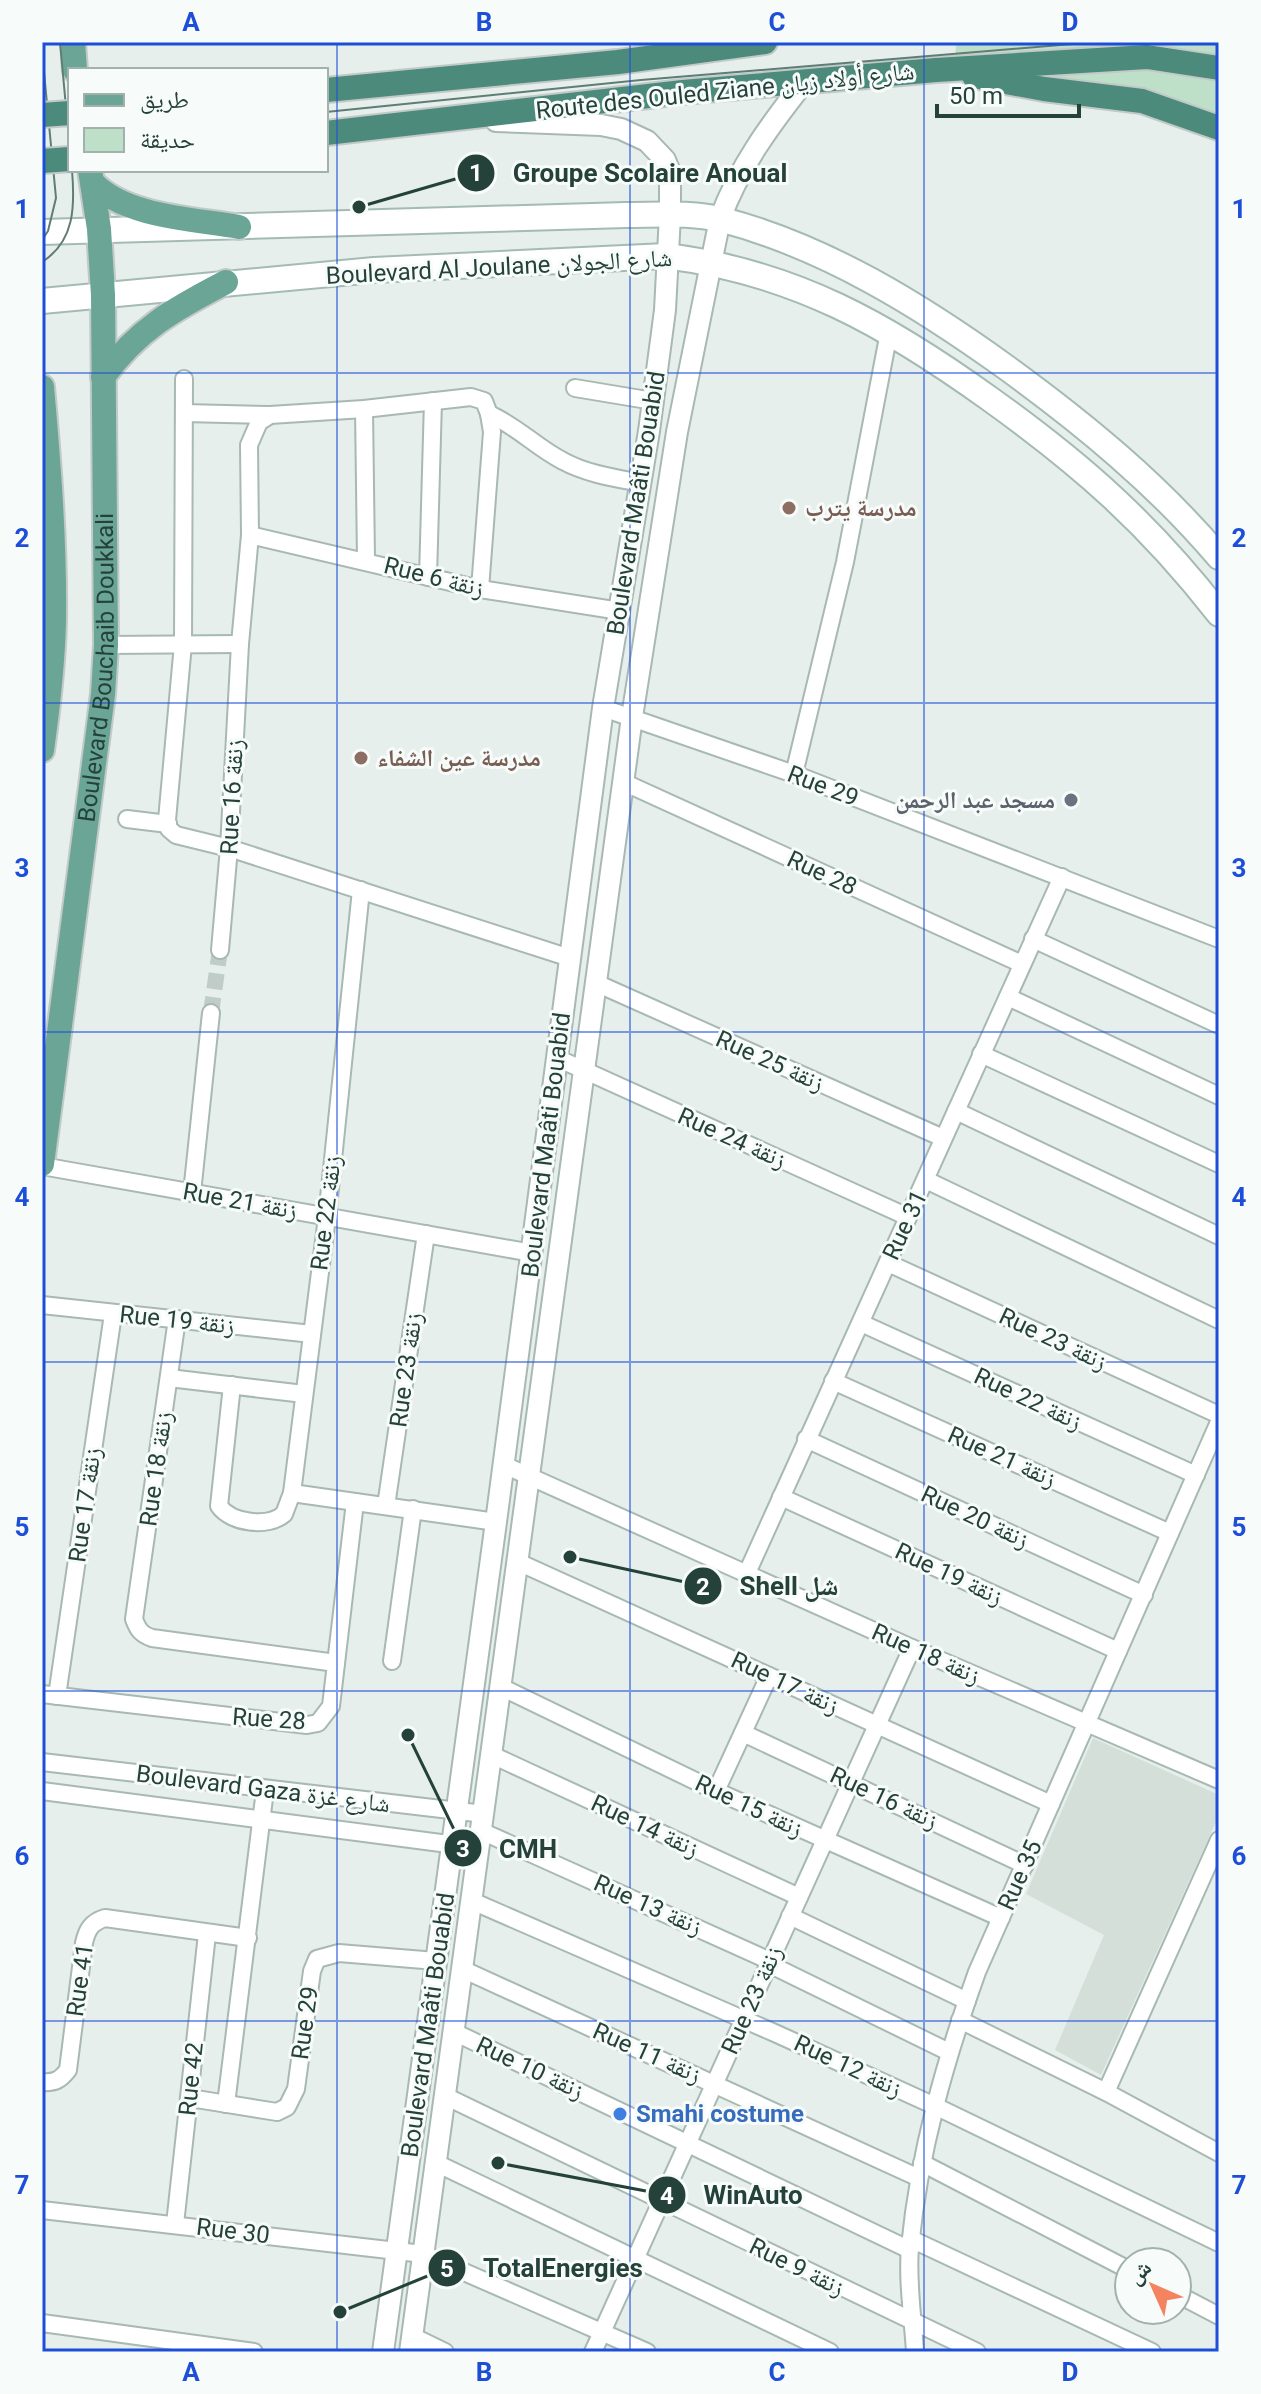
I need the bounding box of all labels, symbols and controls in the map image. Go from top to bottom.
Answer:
text: A [182,7,200,37]
text: B [476,7,492,37]
text: C [768,7,786,37]
text: D [1062,7,1078,37]
street label: Route des Ouled Ziane شارع أولاد زيان [534,57,916,126]
legend [68,68,328,172]
scale bar [937,68,1079,118]
text: 50 m [949,82,1003,110]
text: طريق [140,86,189,114]
text: حديقة [140,126,195,154]
callout: Groupe Scolaire Anoual [456,148,803,198]
text: Groupe Scolaire Anoual [513,158,787,188]
text: 1 [469,159,483,187]
text: 1 [15,194,29,224]
text: 1 [1232,194,1246,224]
street label: Boulevard Al Joulane شارع الجولان [325,244,673,291]
street label: Boulevard Maâti Bouabid [601,369,671,637]
place label: مدرسة يترب [805,494,917,522]
marker: مدرسة يترب [780,499,798,517]
street label: Boulevard Bouchaib Doukkali [73,513,120,824]
text: 2 [15,523,29,553]
text: 2 [1232,523,1246,553]
street label: Rue 6 زنقة [381,551,487,603]
street label: Rue 16 زنقة [215,739,249,855]
place label: مدرسة عين الشفاء [377,744,541,772]
marker: مدرسة عين الشفاء [352,749,370,767]
street label: Rue 29 [784,760,862,812]
place label: مسجد عبد الرحمن [895,786,1055,814]
marker: مسجد عبد الرحمن [1062,791,1080,809]
street label: Rue 28 [783,845,861,901]
text: 3 [15,853,29,883]
text: 3 [1232,853,1246,883]
street label: Boulevard Maâti Bouabid [516,1011,576,1279]
street label: Rue 25 زنقة [711,1025,829,1097]
street label: Rue 24 زنقة [673,1102,791,1174]
street label: Rue 22 زنقة [305,1154,347,1272]
street label: Rue 21 زنقة [181,1177,299,1225]
text: 4 [15,1182,30,1212]
text: 4 [1232,1182,1247,1212]
street label: Rue 31 [877,1186,933,1264]
street label: Rue 19 زنقة [118,1300,236,1340]
street label: Rue 23 زنقة [995,1302,1111,1376]
street label: Rue 23 زنقة [384,1311,428,1429]
street label: Rue 22 زنقة [970,1362,1086,1436]
street label: Rue 18 زنقة [134,1410,178,1528]
street label: Rue 21 زنقة [943,1421,1061,1493]
street label: Rue 17 زنقة [63,1446,107,1564]
street label: Rue 20 زنقة [917,1480,1033,1554]
text: 5 [15,1512,29,1542]
text: 5 [1232,1512,1246,1542]
street label: Rue 19 زنقة [891,1537,1007,1611]
callout: Shell شل [683,1561,854,1611]
text: Shell شل [739,1571,839,1602]
text: 2 [696,1573,710,1601]
street label: Rue 18 زنقة [867,1618,985,1690]
street label: Rue 17 زنقة [727,1646,843,1720]
street label: Rue 28 [231,1702,307,1736]
street label: Boulevard Gaza شارع غزة [134,1760,392,1819]
street label: Rue 16 زنقة [826,1761,942,1835]
street label: Rue 15 زنقة [691,1769,807,1843]
street label: Rue 14 زنقة [587,1789,703,1863]
callout: CMH [443,1823,573,1873]
text: CMH [499,1834,557,1864]
text: 3 [456,1835,470,1863]
street label: Rue 35 [992,1836,1048,1914]
text: 6 [15,1841,30,1871]
text: 6 [1232,1841,1247,1871]
street label: Rue 13 زنقة [589,1869,707,1941]
street label: Boulevard Maâti Bouabid [396,1891,460,2159]
street label: Rue 23 زنقة [716,1941,788,2059]
street label: Rue 41 [61,1942,99,2018]
street label: Rue 29 [286,1985,324,2061]
street label: Rue 11 زنقة [588,2017,706,2089]
street label: Rue 12 زنقة [790,2029,906,2103]
street label: Rue 10 زنقة [472,2031,588,2105]
street label: Rue 42 [173,2041,209,2117]
place label: Smahi costume [636,2100,804,2128]
marker: Smahi costume [611,2105,629,2123]
text: 7 [15,2170,29,2200]
callout: WinAuto [647,2170,819,2220]
text: 7 [1232,2170,1246,2200]
text: WinAuto [703,2180,803,2210]
text: 4 [660,2182,674,2210]
street label: Rue 30 [195,2213,271,2249]
street label: Rue 9 زنقة [745,2232,849,2302]
callout: TotalEnergies [427,2243,658,2293]
north arrow [1113,2246,1193,2326]
text: TotalEnergies [483,2253,643,2283]
text: 5 [440,2255,454,2283]
text: ش [1122,2255,1157,2290]
text: A [182,2357,200,2387]
text: B [476,2357,492,2387]
text: C [768,2357,786,2387]
text: D [1062,2357,1078,2387]

